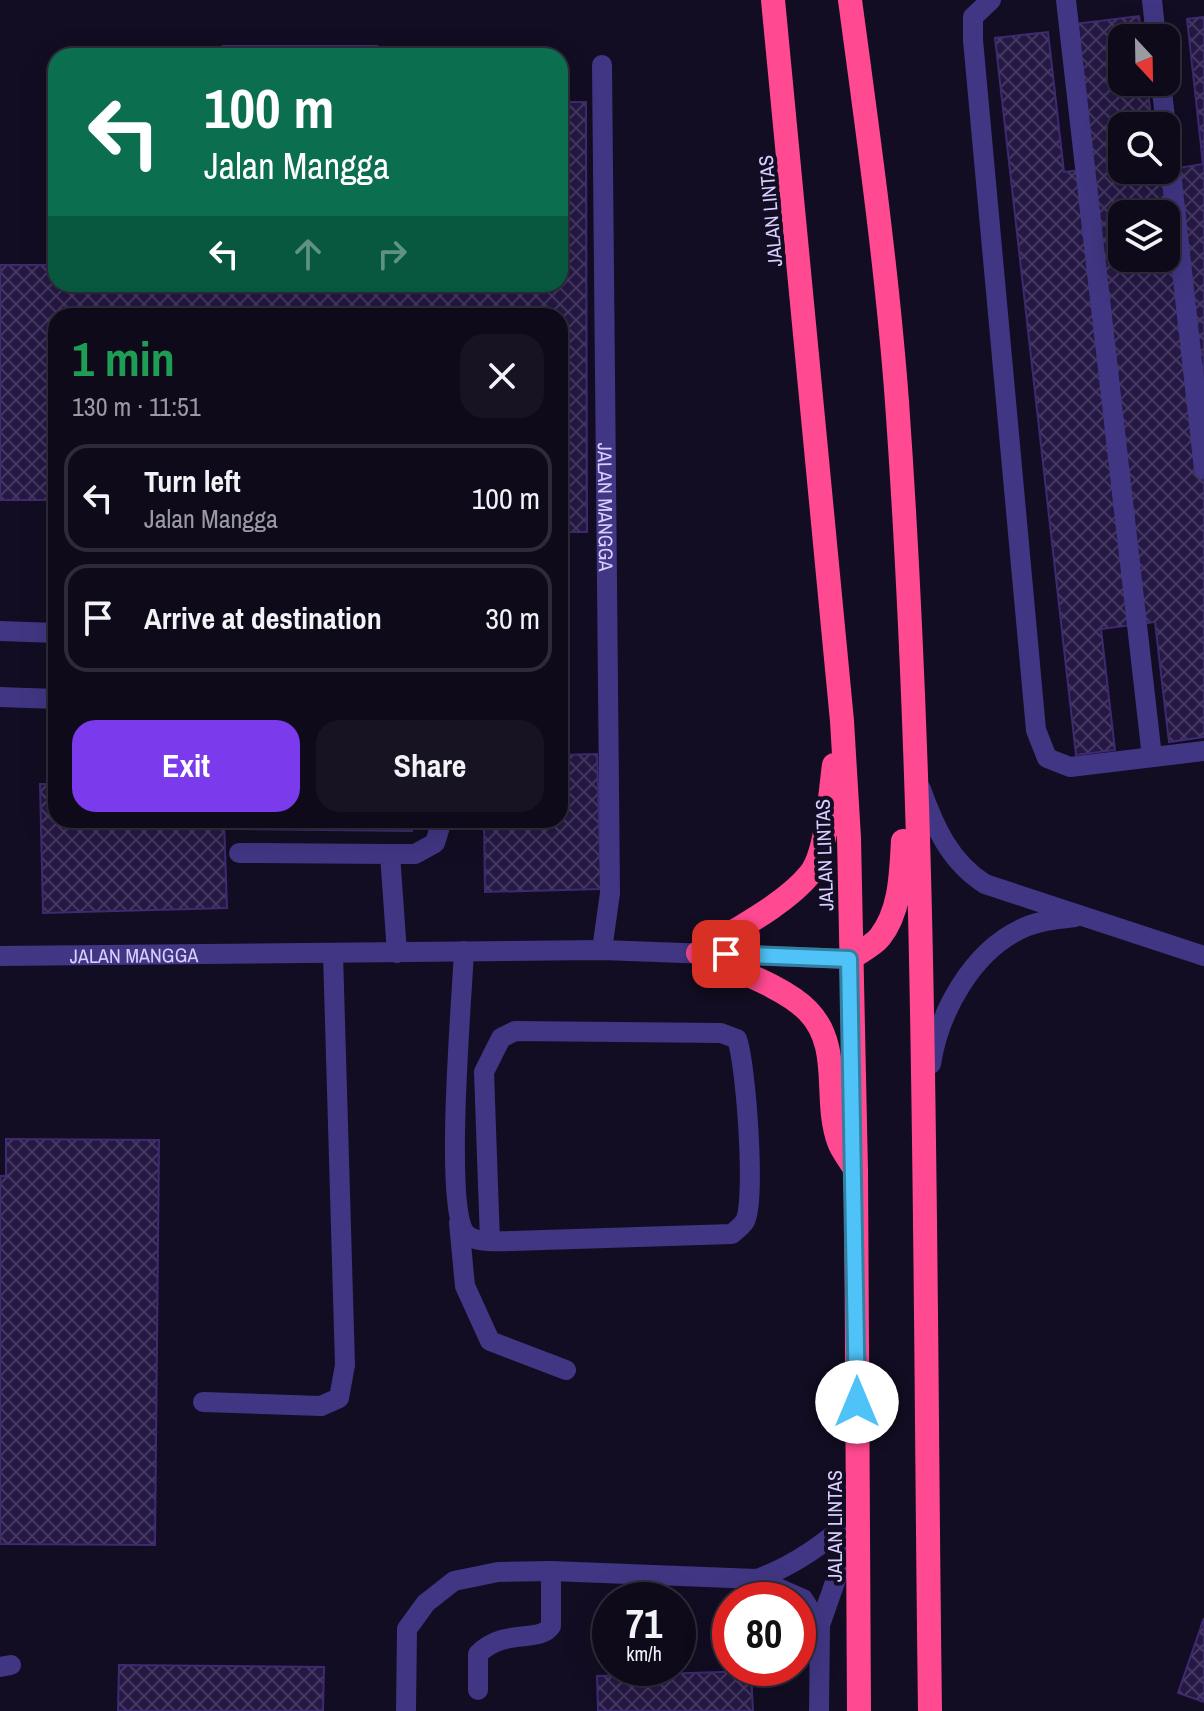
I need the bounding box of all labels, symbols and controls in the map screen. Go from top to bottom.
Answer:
north arrow [1108,24,1180,96]
map controls [1108,24,1180,272]
text: 100 m [204,70,334,145]
icon: left [72,80,176,184]
button: search [1108,112,1180,184]
text: Jalan Mangga [204,142,389,190]
street label: JALAN LINTAS [752,154,788,268]
button: layers [1108,200,1180,272]
icon: left [202,232,246,276]
icon: ahead [286,232,330,276]
icon: right [370,232,414,276]
text: 1 min [72,326,175,391]
button: close [460,334,544,418]
text: 130 m · 11:51 [72,389,201,424]
street label: JALAN MANGGA [592,443,620,571]
text: Turn left [144,461,241,501]
icon: left [76,476,120,520]
text: 100 m [472,478,540,518]
text: Jalan Mangga [144,501,278,536]
icon: arrive [76,596,120,640]
text: Arrive at destination [144,598,382,638]
text: 30 m [485,598,540,638]
button: Exit [72,720,300,812]
button: Share [316,720,544,812]
street label: JALAN LINTAS [809,799,839,911]
pin [692,920,760,988]
icon: arrive [704,932,748,976]
street label: JALAN MANGGA [70,941,198,969]
position arrow [815,1360,899,1444]
street label: JALAN LINTAS [821,1470,848,1582]
speed limit sign: 80 [712,1582,816,1686]
text: 71 [626,1597,662,1650]
text: km/h [626,1640,662,1667]

